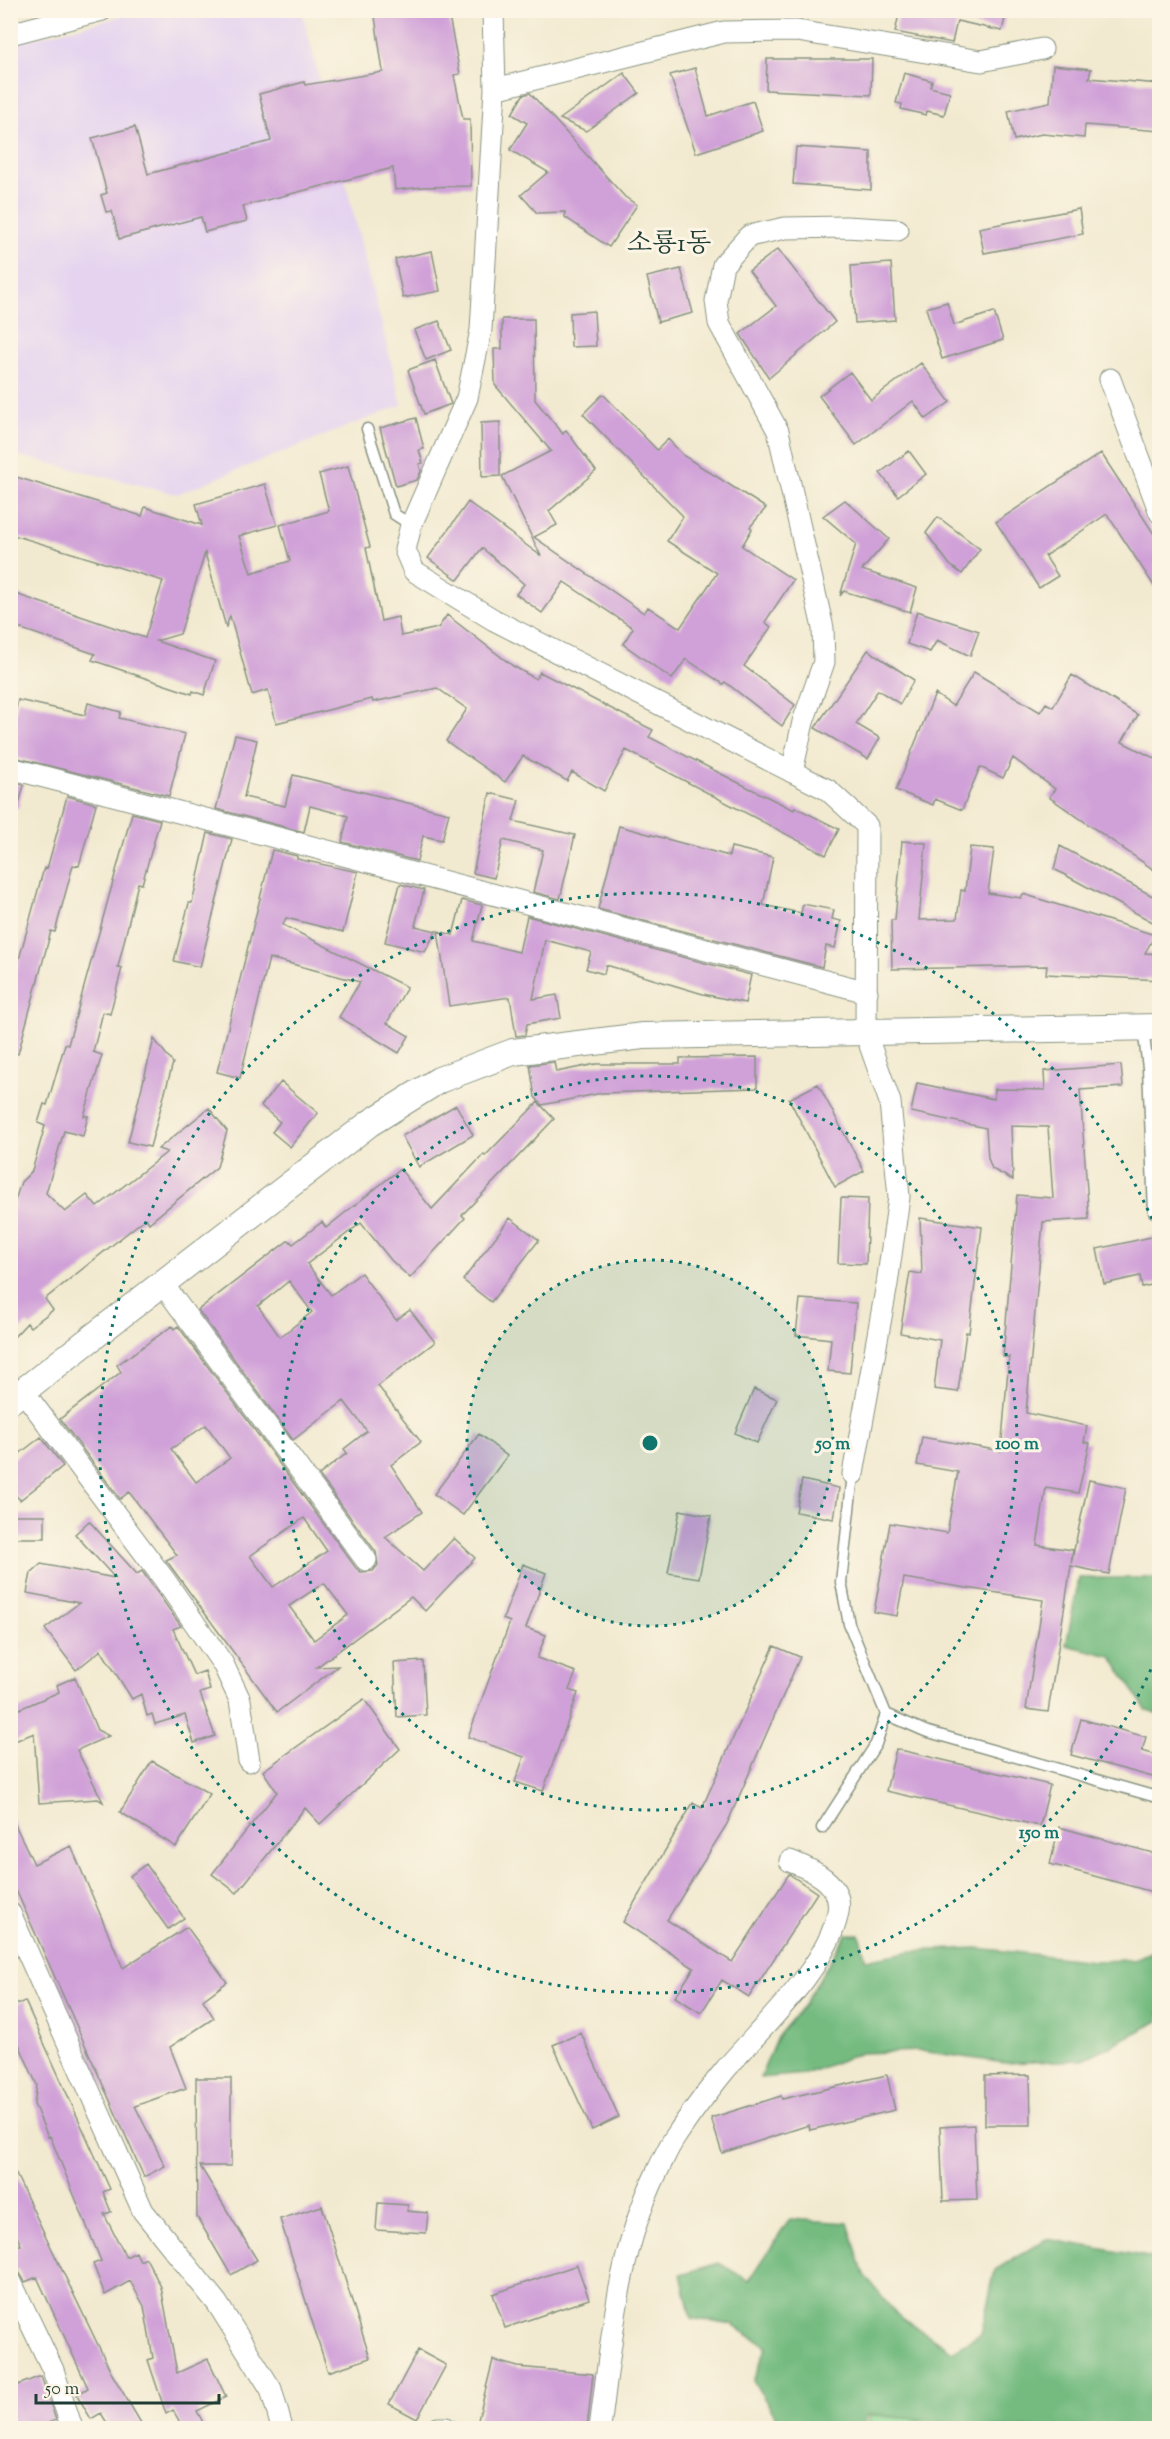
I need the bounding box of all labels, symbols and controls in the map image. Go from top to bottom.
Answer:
district label: 소룡1동 [627,226,711,263]
text: 50 m [814,1432,850,1458]
text: 100 m [995,1432,1039,1458]
centre of rings [640,1433,660,1453]
text: 150 m [1019,1821,1059,1847]
scale bar [36,2367,219,2405]
text: 50 m [44,2377,80,2403]

